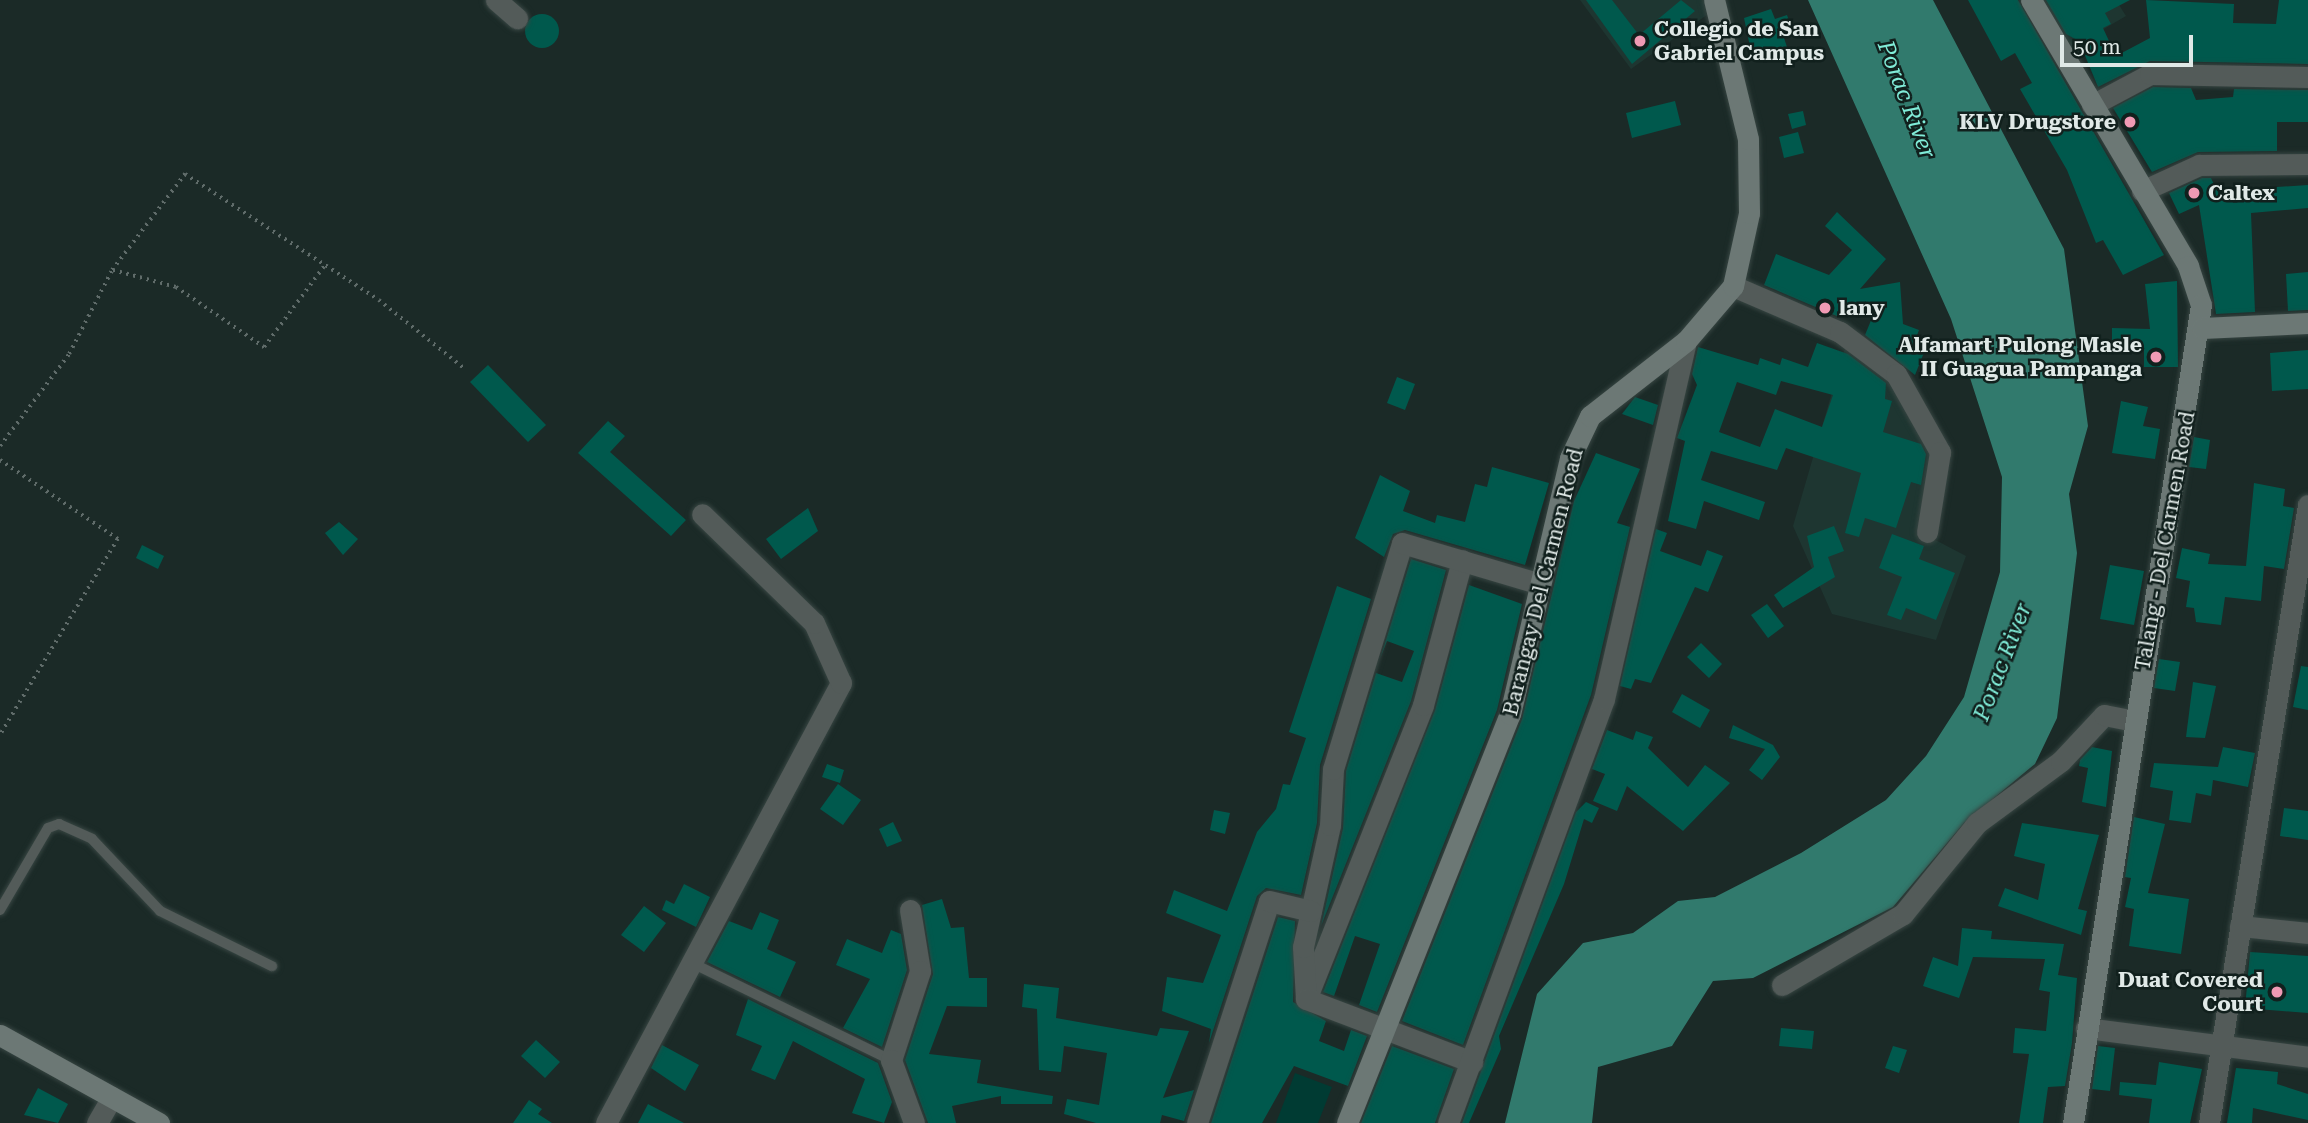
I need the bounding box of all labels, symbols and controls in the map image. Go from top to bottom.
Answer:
place label: Collegio de San Gabriel Campus [1654,16,1824,66]
scale bar [2063,21,2196,65]
marker: Collegio de San Gabriel Campus [1632,33,1648,49]
text: 50 m [2073,35,2121,59]
water label: Porac River [1871,37,1941,163]
place label: KLV Drugstore [1959,109,2116,135]
marker: KLV Drugstore [2122,114,2138,130]
place label: Caltex [2208,180,2275,206]
marker: Caltex [2186,185,2202,201]
place label: lany [1839,295,1885,321]
marker: lany [1817,300,1833,316]
place label: Alfamart Pulong Masle II Guagua Pampanga [1898,332,2142,382]
marker: Alfamart Pulong Masle II Guagua Pampanga [2148,349,2164,365]
street label: Talang - Del Carmen Road [2130,409,2200,673]
street label: Barangay Del Carmen Road [1498,446,1588,718]
water label: Porac River [1968,599,2038,725]
place label: Duat Covered Court [2118,967,2263,1017]
marker: Duat Covered Court [2269,984,2285,1000]

